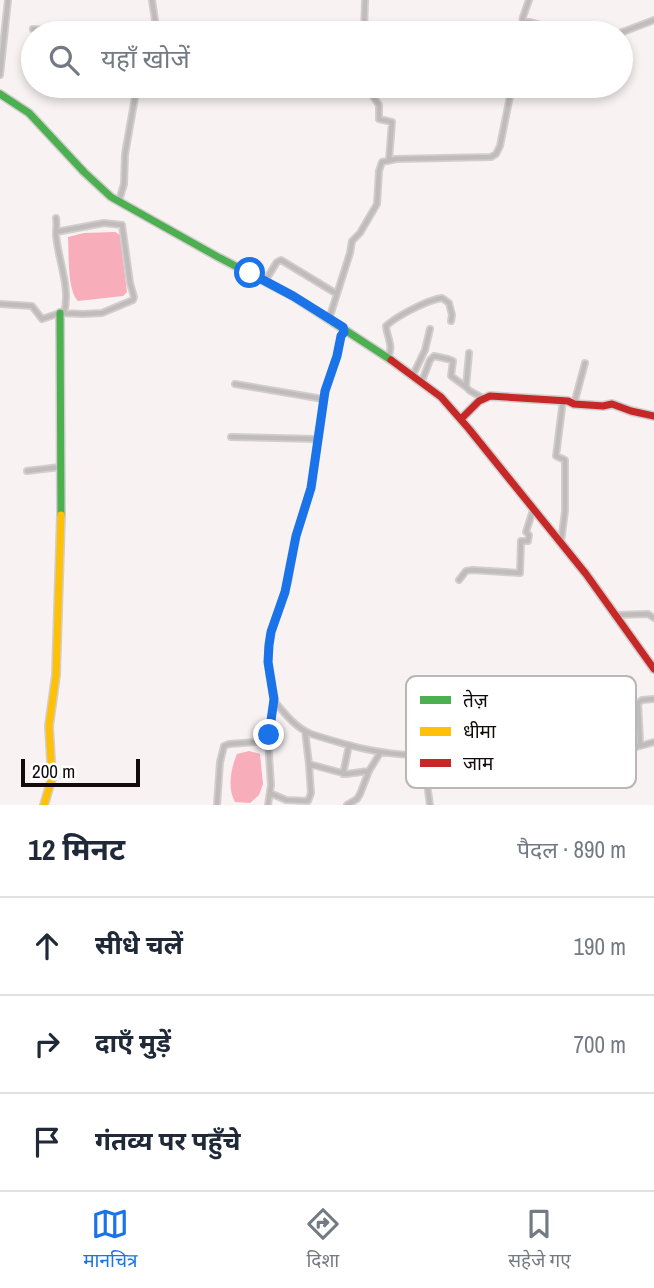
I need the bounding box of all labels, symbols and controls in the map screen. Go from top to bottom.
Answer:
search box [21,21,633,98]
icon: search [45,41,83,79]
text: यहाँ खोजें [101,41,190,76]
route start [234,257,265,288]
legend [406,676,636,788]
text: तेज़ [463,687,489,713]
text: धीमा [463,718,497,744]
route end [253,719,284,750]
text: जाम [463,750,494,776]
scale bar [21,756,140,788]
text: 200 m [32,758,75,784]
text: 12 मिनट [28,829,125,869]
text: पैदल · 890 m [517,834,626,865]
icon: ahead [28,927,66,965]
text: सीधे चलें [95,927,183,962]
text: 190 m [574,931,626,962]
icon: right [28,1025,66,1063]
text: दाएँ मुड़ें [95,1025,171,1060]
text: 700 m [574,1029,626,1060]
icon: arrive [28,1123,66,1161]
text: गंतव्य पर पहुँचे [95,1123,241,1158]
tab: मानचित्र [83,1205,137,1275]
tab: दिशा [304,1205,342,1275]
tab: सहेजे गए [508,1205,571,1275]

